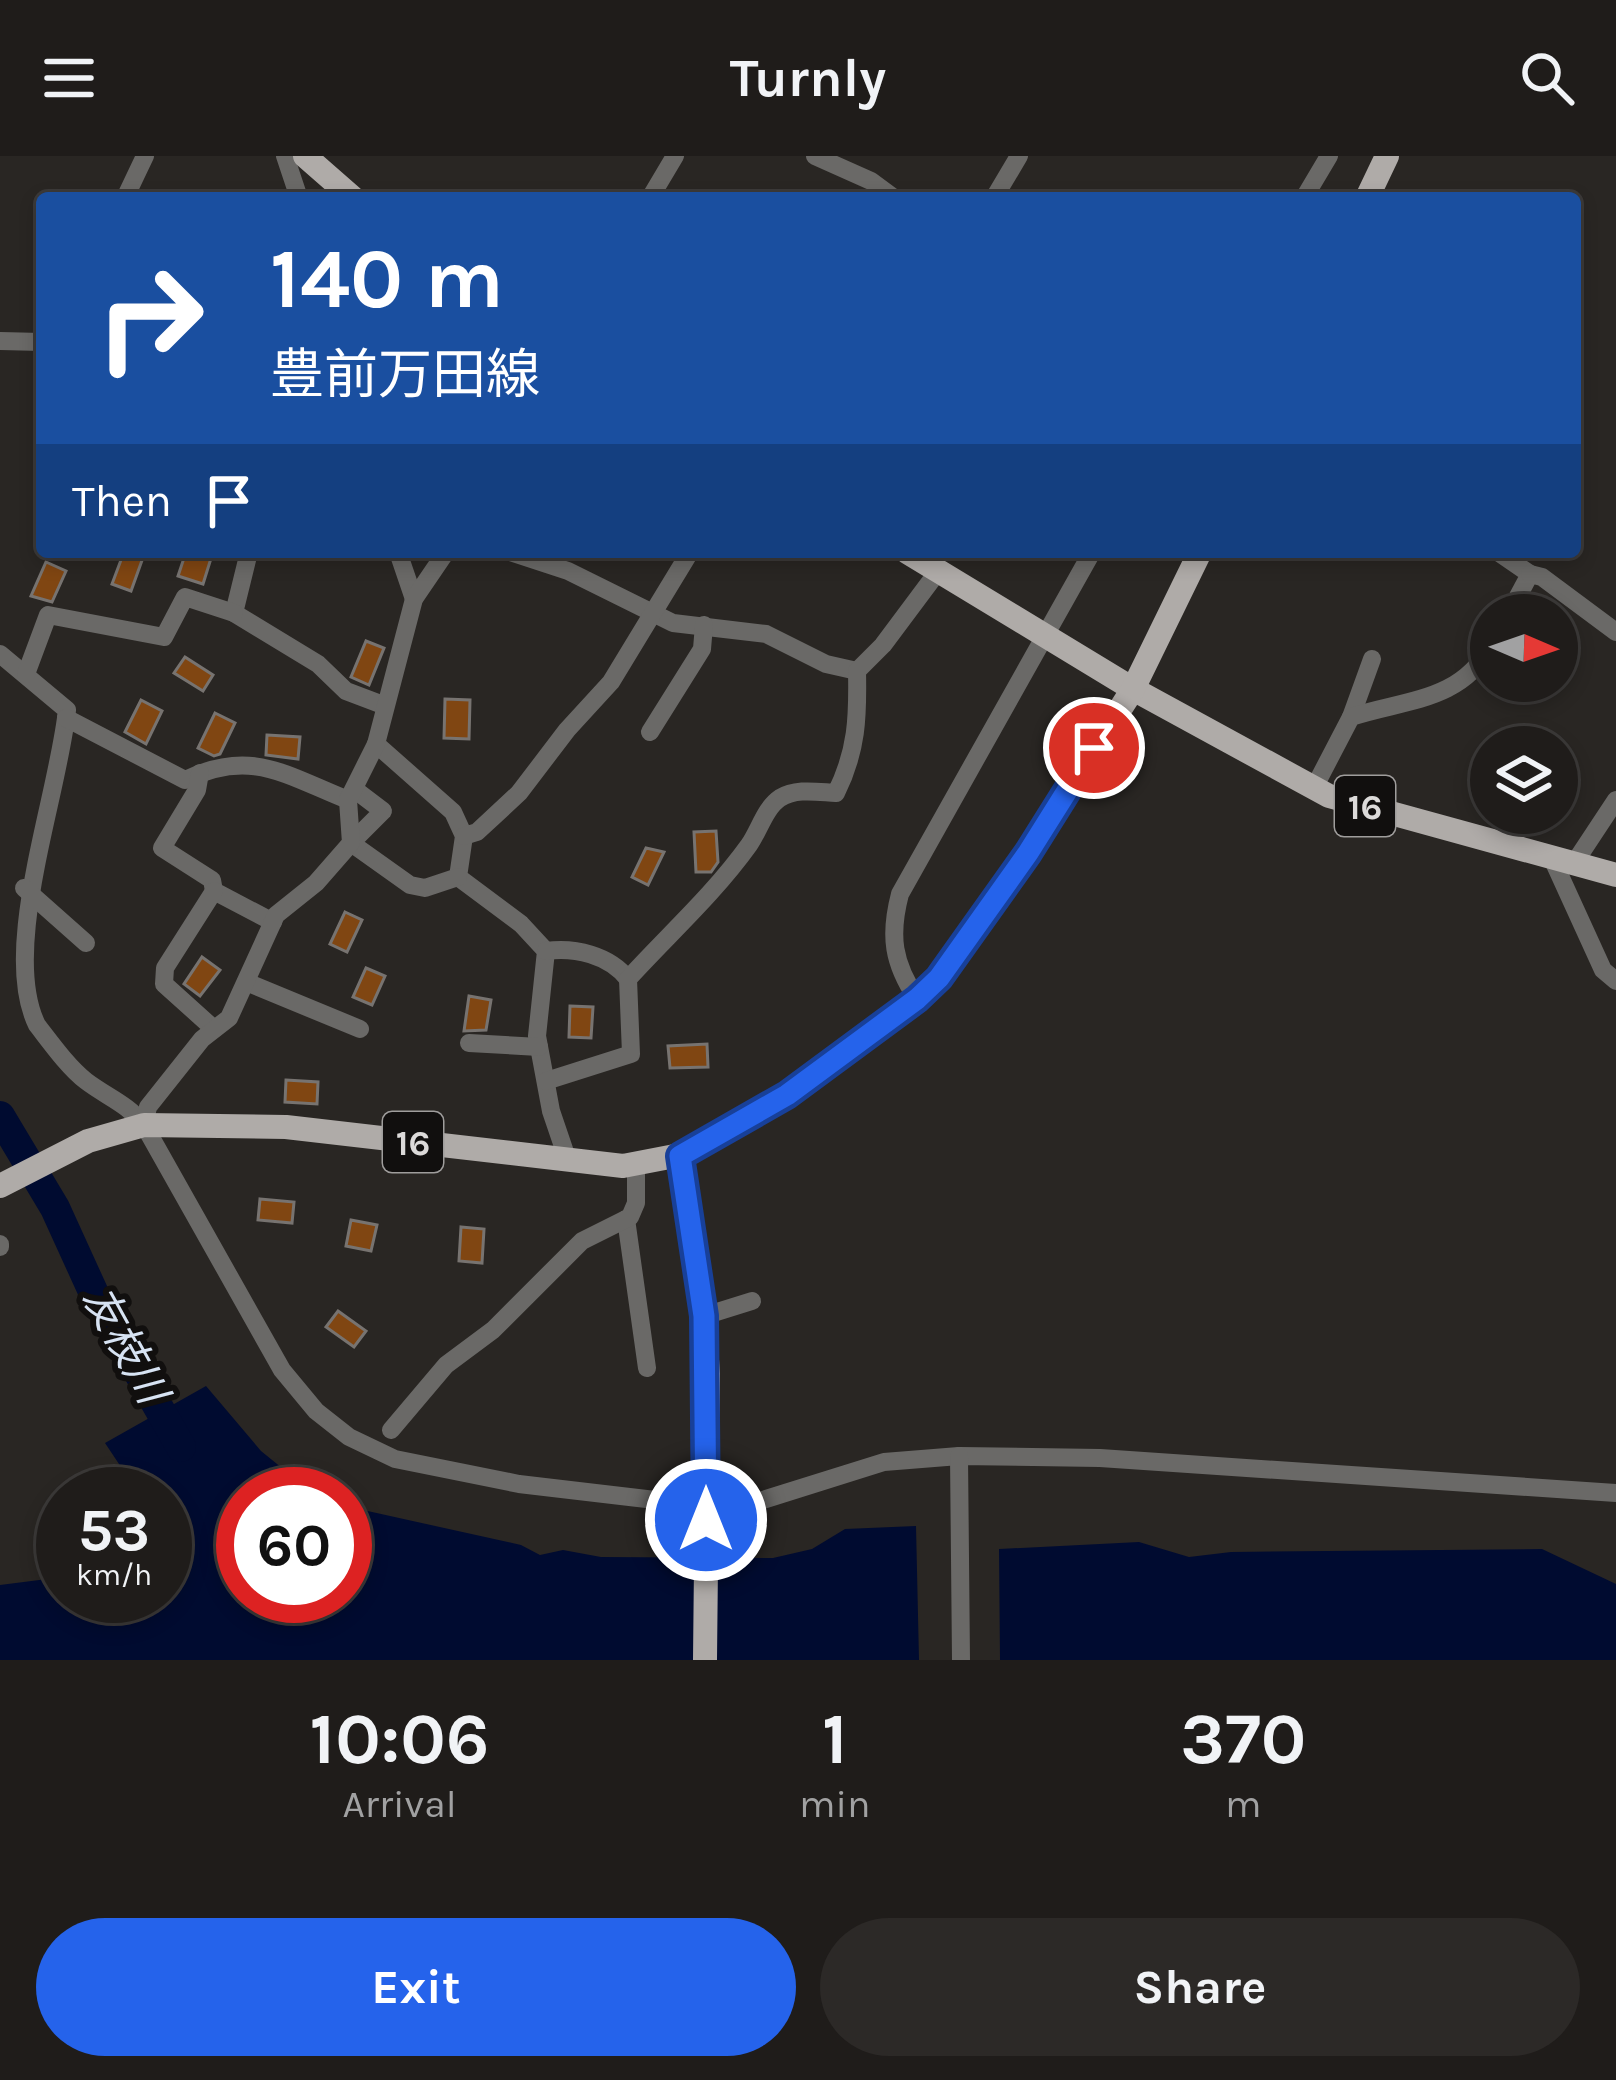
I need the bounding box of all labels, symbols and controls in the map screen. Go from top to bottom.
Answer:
icon: menu [36,45,102,111]
icon: search [1514,45,1580,111]
text: Turnly [730,46,886,110]
text: 140 m [270,230,504,328]
icon: right [72,240,228,396]
text: 豊前万田線 [270,343,540,407]
icon: arrive [196,468,262,534]
text: Then [72,475,172,527]
north arrow [1470,594,1578,702]
map controls [1470,594,1578,834]
pin [1043,697,1145,799]
icon: arrive [1061,715,1127,781]
button: layers [1470,726,1578,834]
road number: 16 [1335,776,1395,836]
road number: 16 [383,1112,443,1172]
water label: 友枝川 [73,1277,179,1415]
position arrow [643,1457,769,1583]
speed limit sign: 60 [216,1467,372,1623]
text: 53 [78,1495,150,1565]
text: km/h [76,1557,152,1593]
text: 10:06 [310,1697,489,1781]
text: 1 [822,1697,848,1781]
text: 370 [1180,1697,1306,1781]
text: Arrival [342,1781,457,1827]
text: min [799,1781,871,1827]
text: m [1225,1781,1262,1827]
button: Exit [36,1918,796,2056]
button: Share [820,1918,1580,2056]

